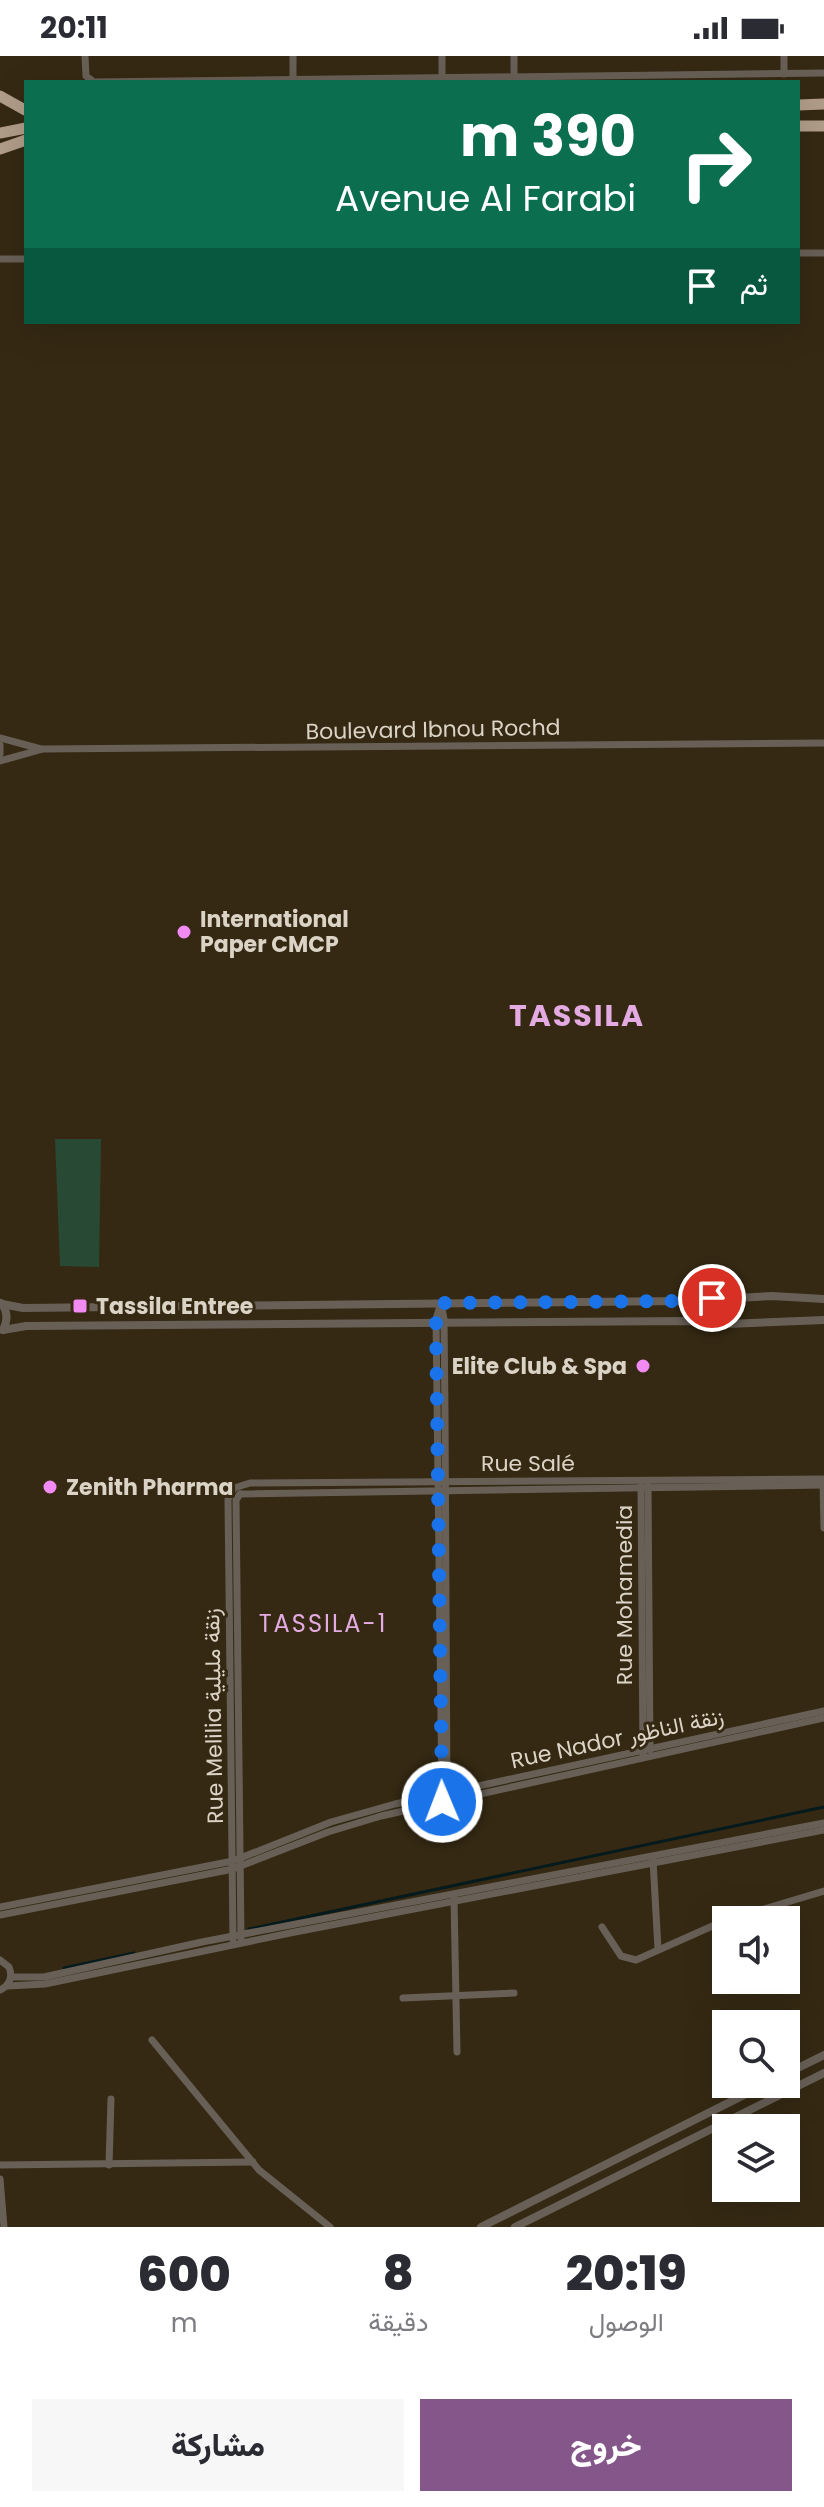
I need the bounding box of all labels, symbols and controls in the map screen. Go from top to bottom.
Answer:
text: 20:11 [40,6,108,49]
text: 390 m [460,97,636,176]
icon: right [664,112,768,216]
text: Avenue Al Farabi [335,173,636,224]
text: ثم [740,263,768,306]
icon: arrive [680,264,724,308]
street label: Boulevard Ibnou Rochd [305,712,561,747]
place label: International Paper CMCP [200,904,349,960]
marker: International Paper CMCP [175,923,193,941]
district label: TASSILA [509,994,645,1037]
pin [678,1264,746,1332]
icon: arrive [690,1276,734,1320]
place label: Tassila Entree [96,1291,253,1322]
marker: Tassila Entree [71,1297,89,1315]
place label: Elite Club & Spa [452,1351,627,1382]
marker: Elite Club & Spa [634,1357,652,1375]
street label: Rue Salé [481,1448,575,1479]
place label: Zenith Pharma [66,1472,234,1503]
marker: Zenith Pharma [41,1478,59,1496]
street label: Rue Mohamedia [609,1505,640,1685]
district label: TASSILA-1 [259,1607,387,1640]
street label: Rue Melilia زنقة مليلية [196,1608,231,1824]
street label: Rue Nador زنقة الناظور [508,1701,727,1776]
position arrow [400,1760,484,1844]
map controls [712,1906,800,2202]
button: sound [712,1906,800,1994]
button: search [712,2010,800,2098]
button: layers [712,2114,800,2202]
text: 8 [383,2240,414,2307]
text: 20:19 [566,2240,687,2307]
text: 600 [137,2241,231,2308]
text: دقيقة [368,2304,428,2340]
text: الوصول [589,2304,664,2340]
text: m [171,2305,198,2341]
button: مشاركة [32,2399,404,2491]
button: خروج [420,2399,792,2491]

